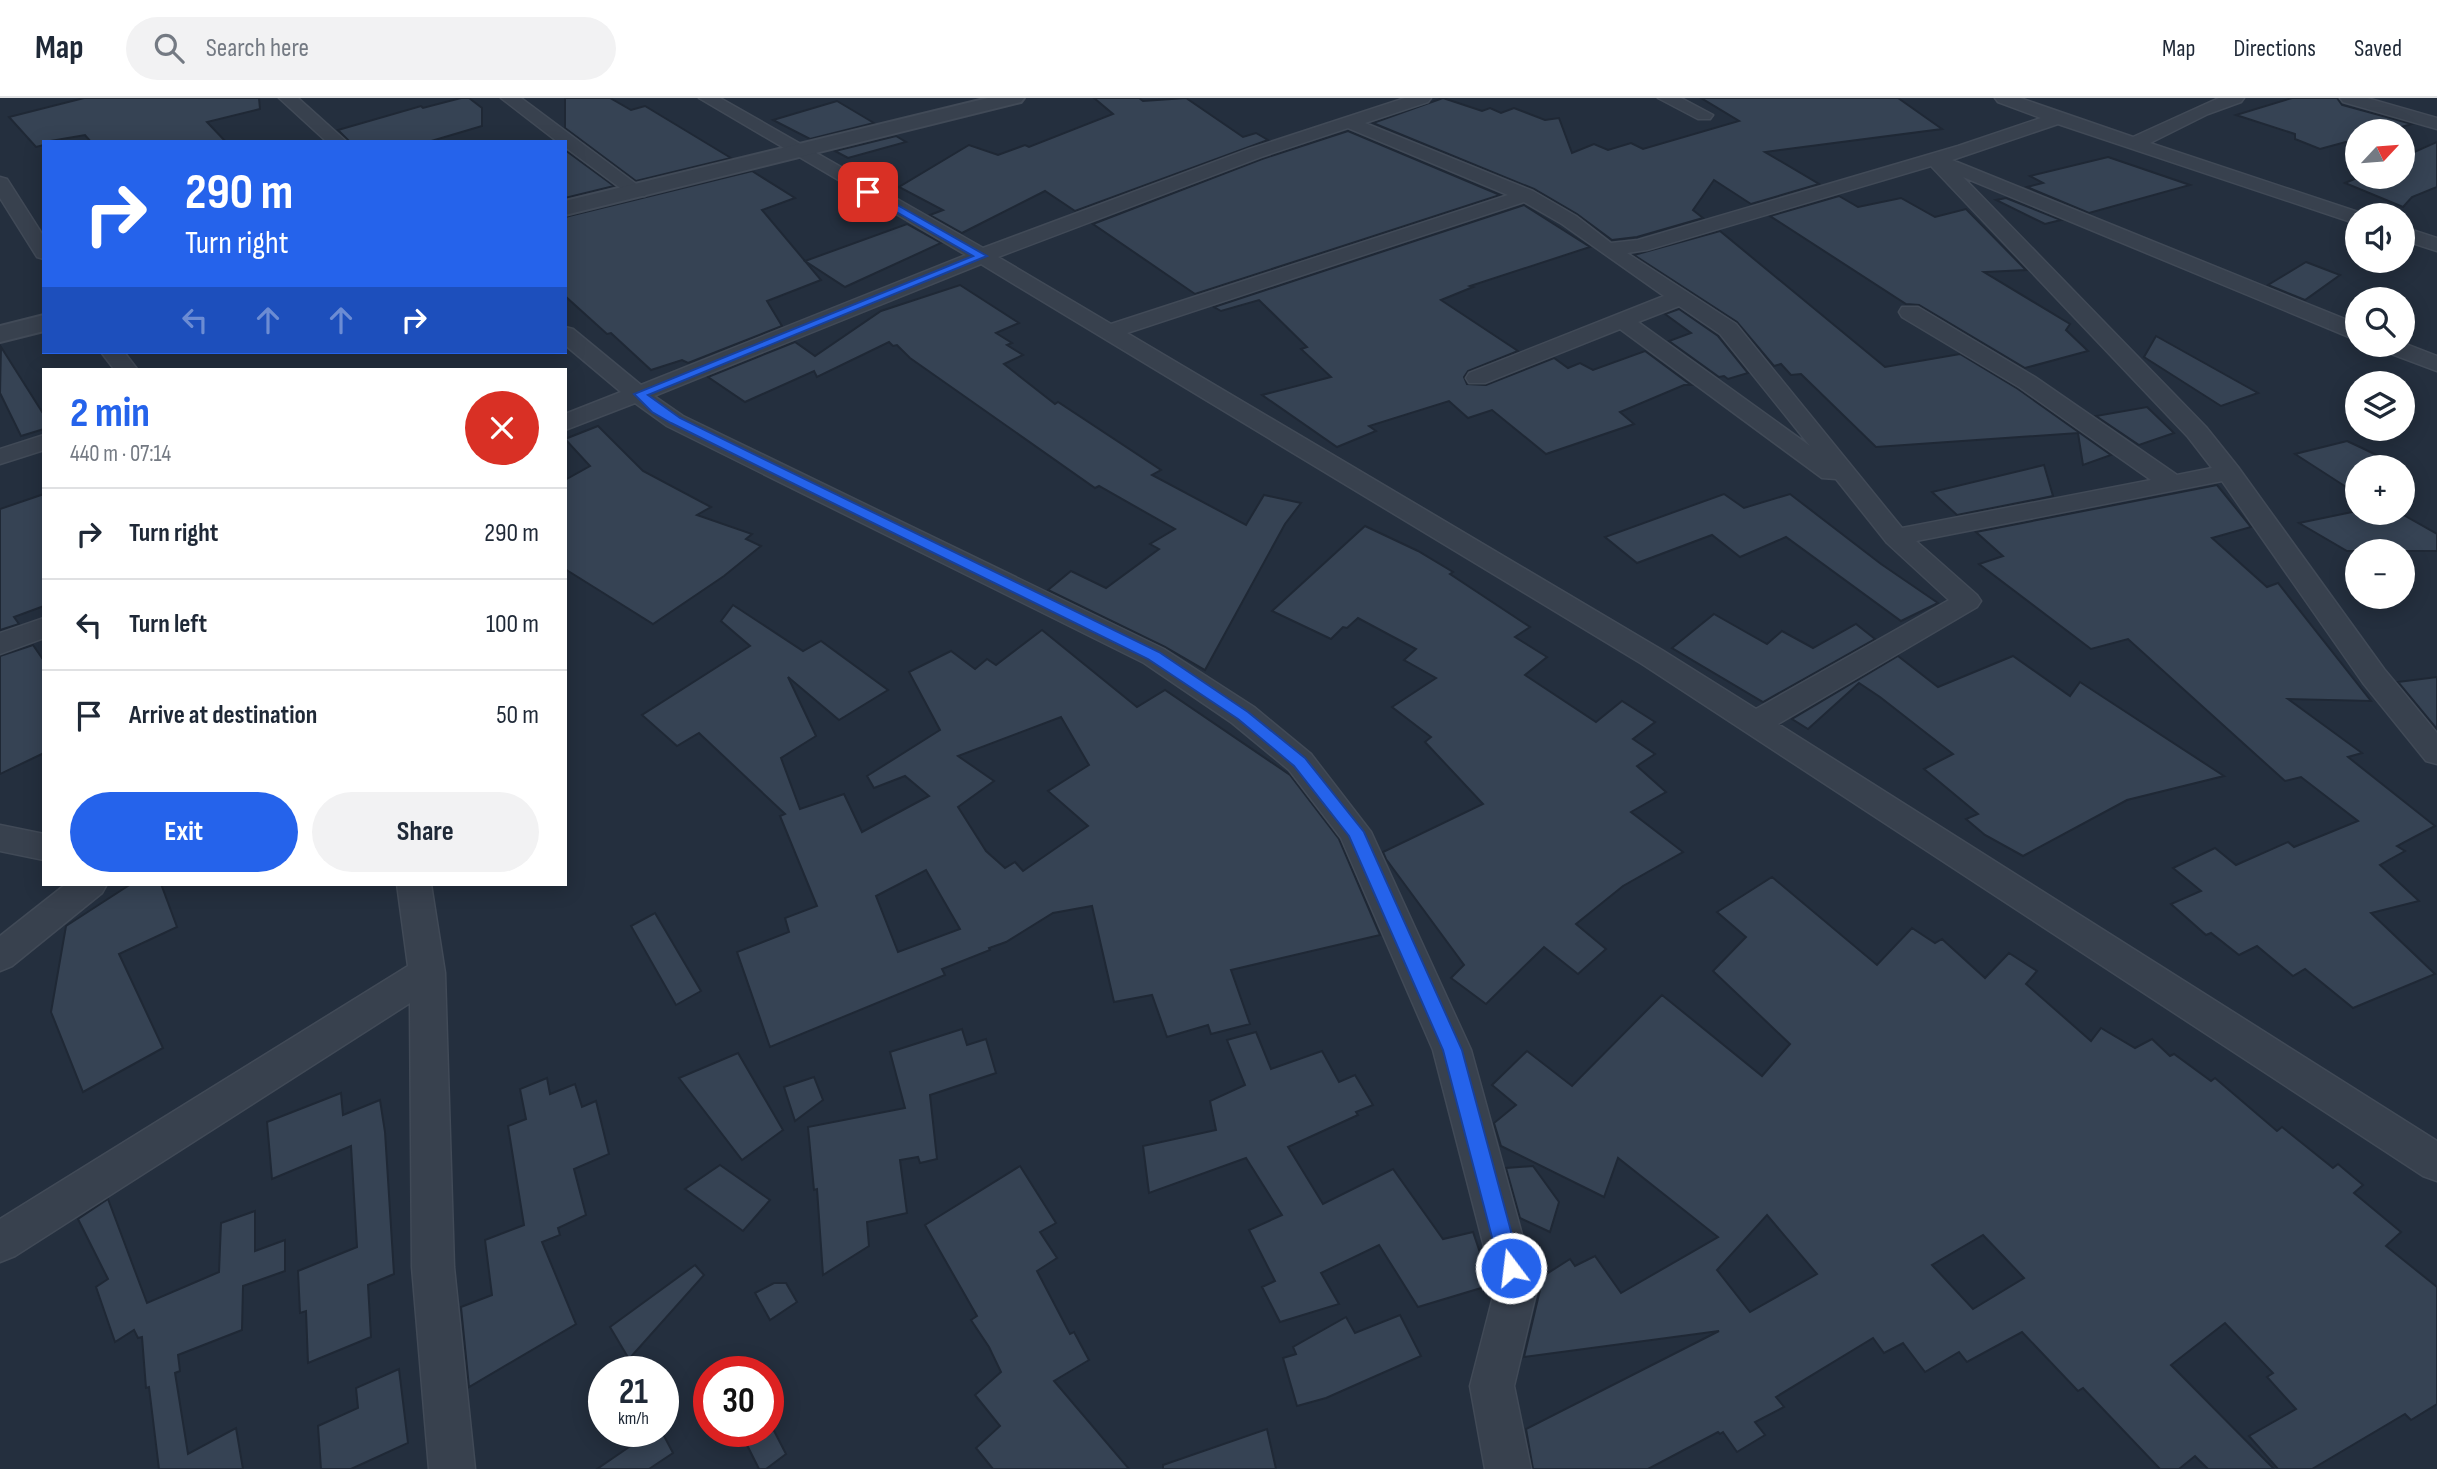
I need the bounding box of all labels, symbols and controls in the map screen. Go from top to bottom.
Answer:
search box [126,17,616,80]
text: Map [35,28,84,68]
icon: search [150,29,188,67]
text: Search here [206,33,309,64]
text: Map [2162,34,2195,63]
text: Directions [2233,34,2316,63]
text: Saved [2354,34,2402,63]
north arrow [2345,119,2415,189]
map controls [2345,119,2415,609]
pin [838,162,898,222]
text: 290 m [185,164,293,223]
icon: right [70,168,161,259]
icon: arrive [849,173,887,211]
button: sound [2345,203,2415,273]
text: Turn right [185,224,289,263]
button: search [2345,287,2415,357]
icon: left [176,301,214,339]
icon: ahead [249,301,287,339]
icon: ahead [322,301,360,339]
icon: right [395,301,433,339]
button: layers [2345,371,2415,441]
text: 2 min [70,388,150,439]
button: close [465,391,539,465]
text: 440 m · 07:14 [70,440,171,468]
button: + [2345,455,2415,525]
icon: right [70,515,108,553]
text: Turn right [129,518,218,549]
text: 290 m [484,518,539,549]
button: − [2345,539,2415,609]
icon: left [70,606,108,644]
text: Turn left [129,609,207,640]
text: 100 m [486,609,539,640]
icon: arrive [70,697,108,735]
text: Arrive at destination [129,700,317,731]
text: 50 m [496,700,539,731]
button: Exit [70,792,298,872]
button: Share [312,792,539,872]
position arrow [1474,1231,1548,1305]
speed limit sign: 30 [693,1356,784,1447]
text: 21 [619,1371,648,1414]
text: km/h [618,1408,649,1429]

